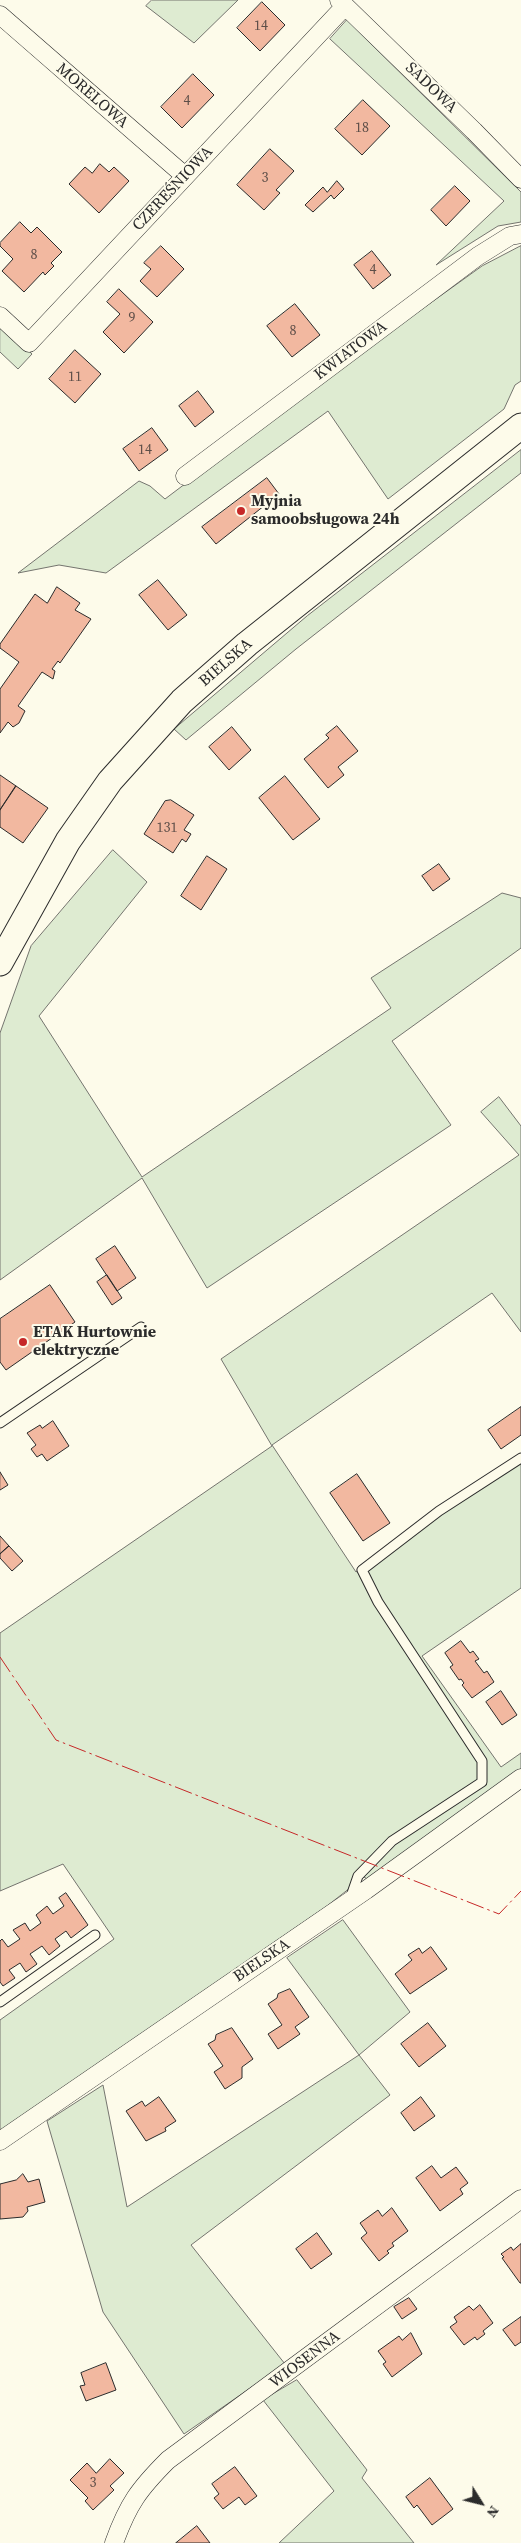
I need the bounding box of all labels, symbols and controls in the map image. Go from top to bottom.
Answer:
house number: 14 [254,18,268,34]
street label: MORELOWA [52,59,132,133]
street label: SADOWA [401,59,461,117]
house number: 4 [184,93,190,109]
house number: 18 [355,120,369,136]
street label: CZEREŚNIOWA [129,143,217,235]
house number: 3 [262,170,268,186]
house number: 8 [31,247,37,263]
house number: 4 [370,262,376,278]
house number: 9 [129,310,135,326]
street label: KWIATOWA [311,317,391,385]
house number: 8 [290,323,296,339]
house number: 11 [68,369,82,385]
house number: 14 [138,442,152,458]
place label: Myjnia samoobsługowa 24h [251,492,400,530]
marker: Myjnia samoobsługowa 24h [235,505,247,517]
street label: BIELSKA [196,635,256,691]
house number: 131 [157,820,177,836]
place label: ETAK Hurtownie elektryczne [33,1323,156,1361]
marker: ETAK Hurtownie elektryczne [17,1336,29,1348]
street label: BIELSKA [230,1935,294,1987]
street label: WIOSENNA [266,2327,344,2393]
house number: 3 [90,2475,96,2491]
north arrow [456,2478,506,2528]
text: N [482,2502,504,2522]

